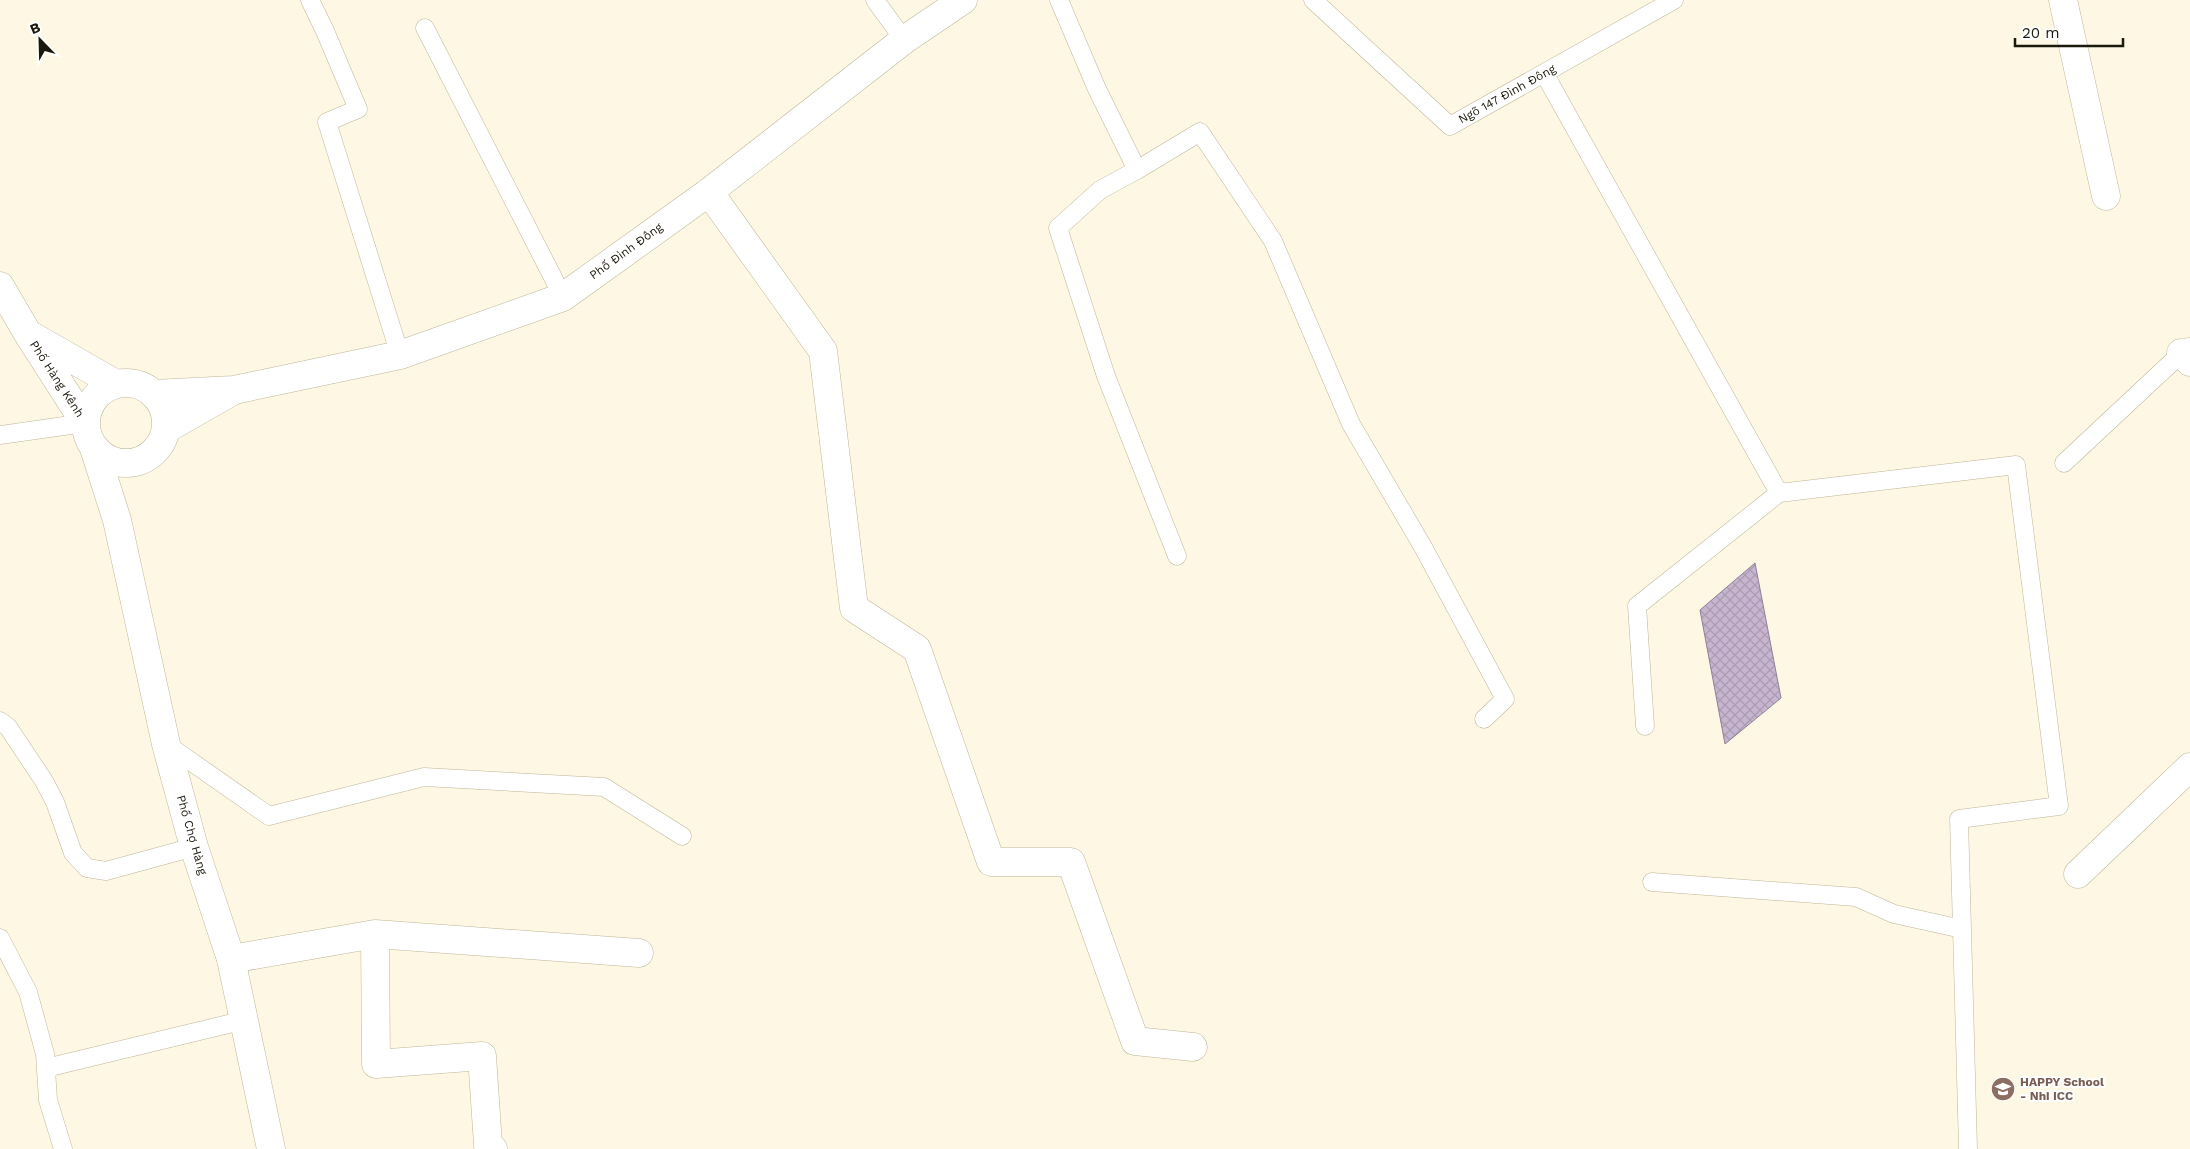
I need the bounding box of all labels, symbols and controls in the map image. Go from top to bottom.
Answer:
north arrow [15,15,65,65]
scale bar [2015,15,2122,47]
text: B [27,19,43,37]
text: 20 m [2022,24,2060,42]
street label: Ngõ 147 Đình Đông [1456,61,1558,126]
street label: Phố Đình Đông [587,219,666,282]
street label: Phố Hàng Kênh [27,338,87,420]
street label: Phố Chợ Hàng [174,793,210,877]
place label: HAPPY School - Nhi ICC [2020,1075,2104,1103]
school or university icon: HAPPY School - Nhi ICC [1990,1076,2016,1102]

